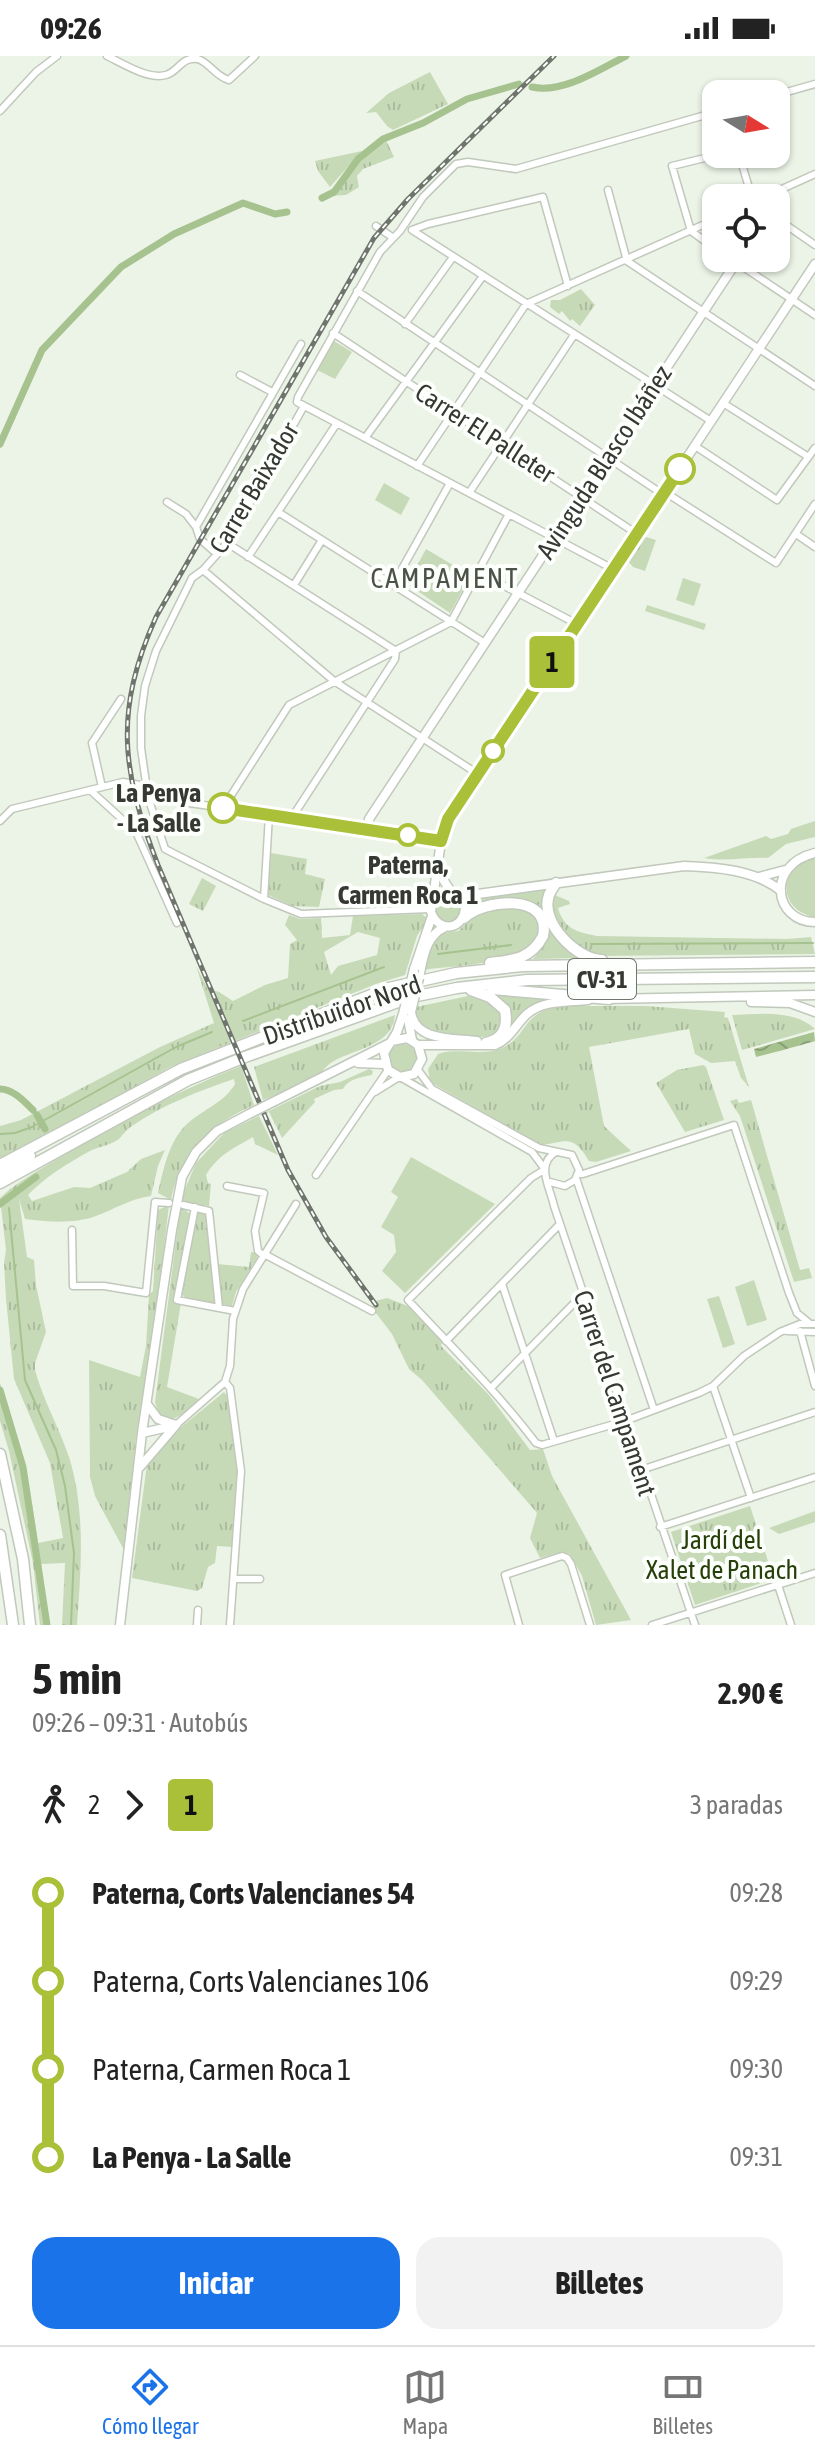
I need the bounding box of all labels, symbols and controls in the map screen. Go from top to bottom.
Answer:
text: 09:26 [40,11,102,45]
north arrow [702,80,790,168]
map controls [702,80,790,272]
button: locate [702,184,790,272]
street label: Avinguda Blasco Ibáñez [530,360,678,564]
street label: Carrer El Palleter [410,377,561,489]
street label: Carrer Baixador [203,417,305,559]
unlabelled marker [665,454,695,484]
district label: CAMPAMENT [371,562,519,594]
line badge: 1 [526,636,578,688]
text: 1 [545,646,559,678]
unlabelled marker [482,740,504,762]
place label: La Penya - La Salle [116,778,201,838]
marker: La Penya - La Salle [208,793,238,823]
marker: Paterna, Carmen Roca 1 [397,824,419,846]
place label: Paterna, Carmen Roca 1 [338,850,478,910]
road number: CV-31 [568,959,636,999]
street label: Distribuïdor Nord [259,969,425,1051]
street label: Carrer del Campament [568,1286,662,1500]
park label: Jardí del Xalet de Panach [646,1525,798,1585]
text: 5 min [32,1653,122,1703]
text: 2.90 € [718,1676,783,1710]
text: 09:26 – 09:31 · Autobús [32,1708,248,1738]
icon: walk [32,1783,76,1827]
icon: forward [112,1783,156,1827]
text: 1 [184,1789,197,1821]
text: 2 [88,1790,100,1820]
text: 3 paradas [690,1790,783,1820]
text: Paterna, Corts Valencianes 54 [92,1876,415,1910]
text: 09:28 [729,1878,783,1908]
text: Paterna, Corts Valencianes 106 [92,1964,429,1998]
text: 09:29 [729,1966,783,1996]
text: Paterna, Carmen Roca 1 [92,2052,351,2086]
text: 09:30 [729,2054,783,2084]
text: La Penya - La Salle [92,2140,291,2174]
text: 09:31 [729,2142,783,2172]
button: Iniciar [32,2237,400,2329]
button: Billetes [416,2237,783,2329]
tab: Cómo llegar [102,2365,199,2439]
tab: Mapa [403,2365,448,2439]
tab: Billetes [652,2365,713,2439]

